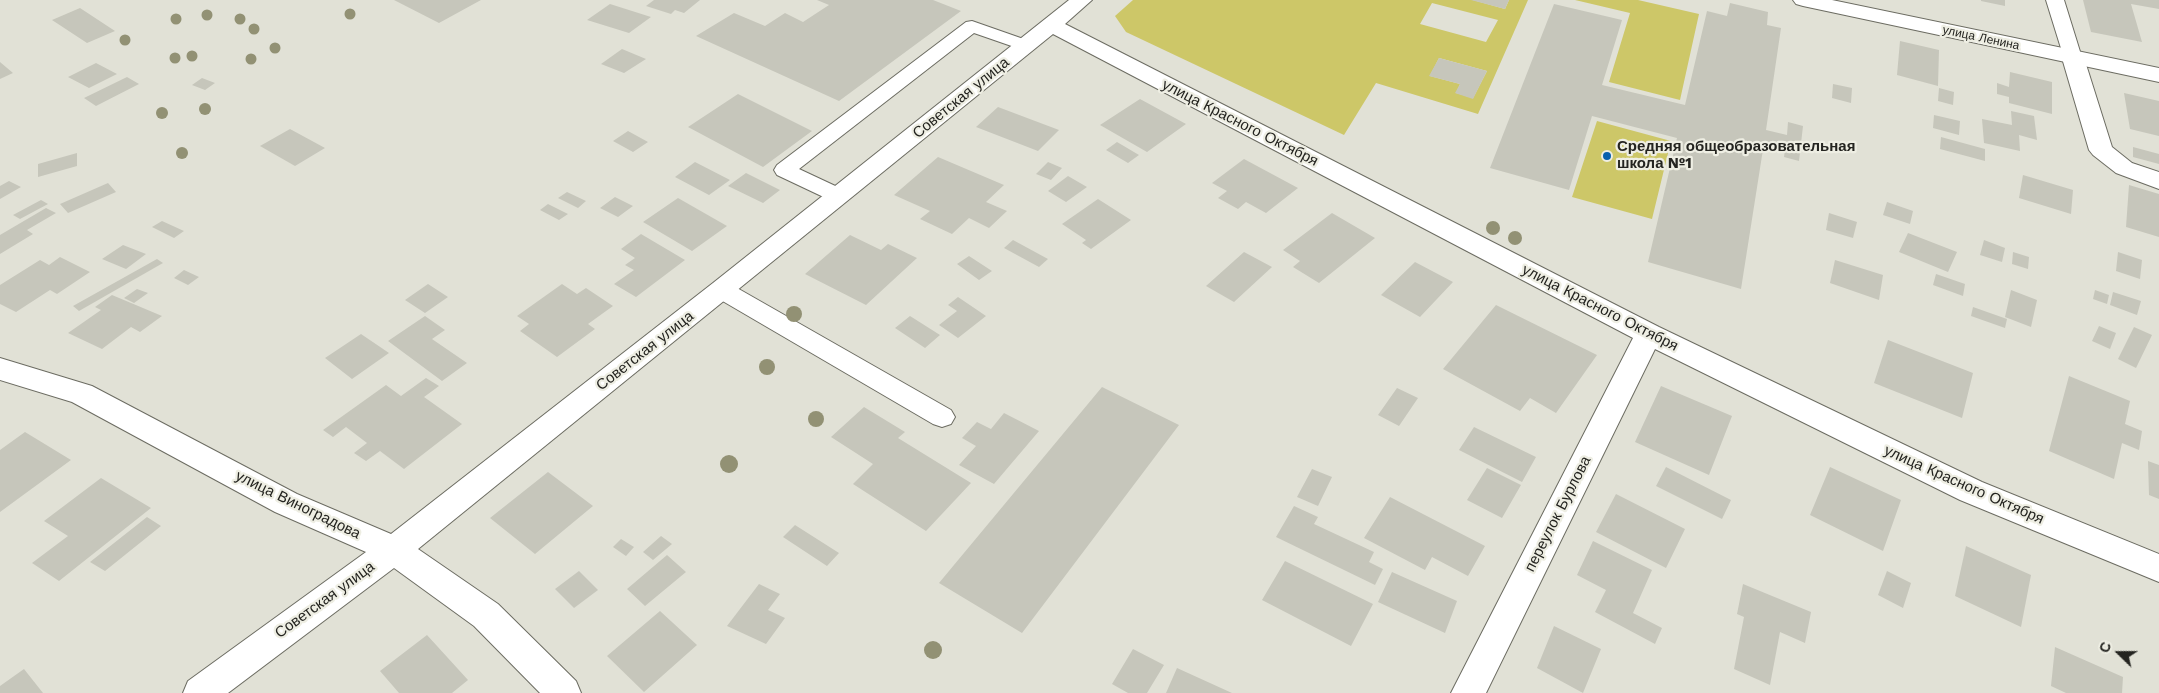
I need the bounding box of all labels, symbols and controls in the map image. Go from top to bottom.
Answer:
street label: улица Ленина [1941,23,2021,53]
street label: Советская улица [909,54,1013,142]
street label: улица Красного Октября [1159,76,1321,170]
place label: Средняя общеобразовательная школа №1 [1617,138,1855,173]
marker: Средняя общеобразовательная школа №1 [1601,150,1613,162]
street label: улица Красного Октября [1519,261,1681,355]
street label: Советская улица [593,307,697,395]
street label: улица Красного Октября [1881,442,2047,528]
street label: переулок Бурлова [1521,453,1595,575]
street label: улица Виноградова [233,467,363,543]
street label: Советская улица [272,558,378,642]
north arrow [2094,628,2144,678]
text: С [2096,640,2114,655]

